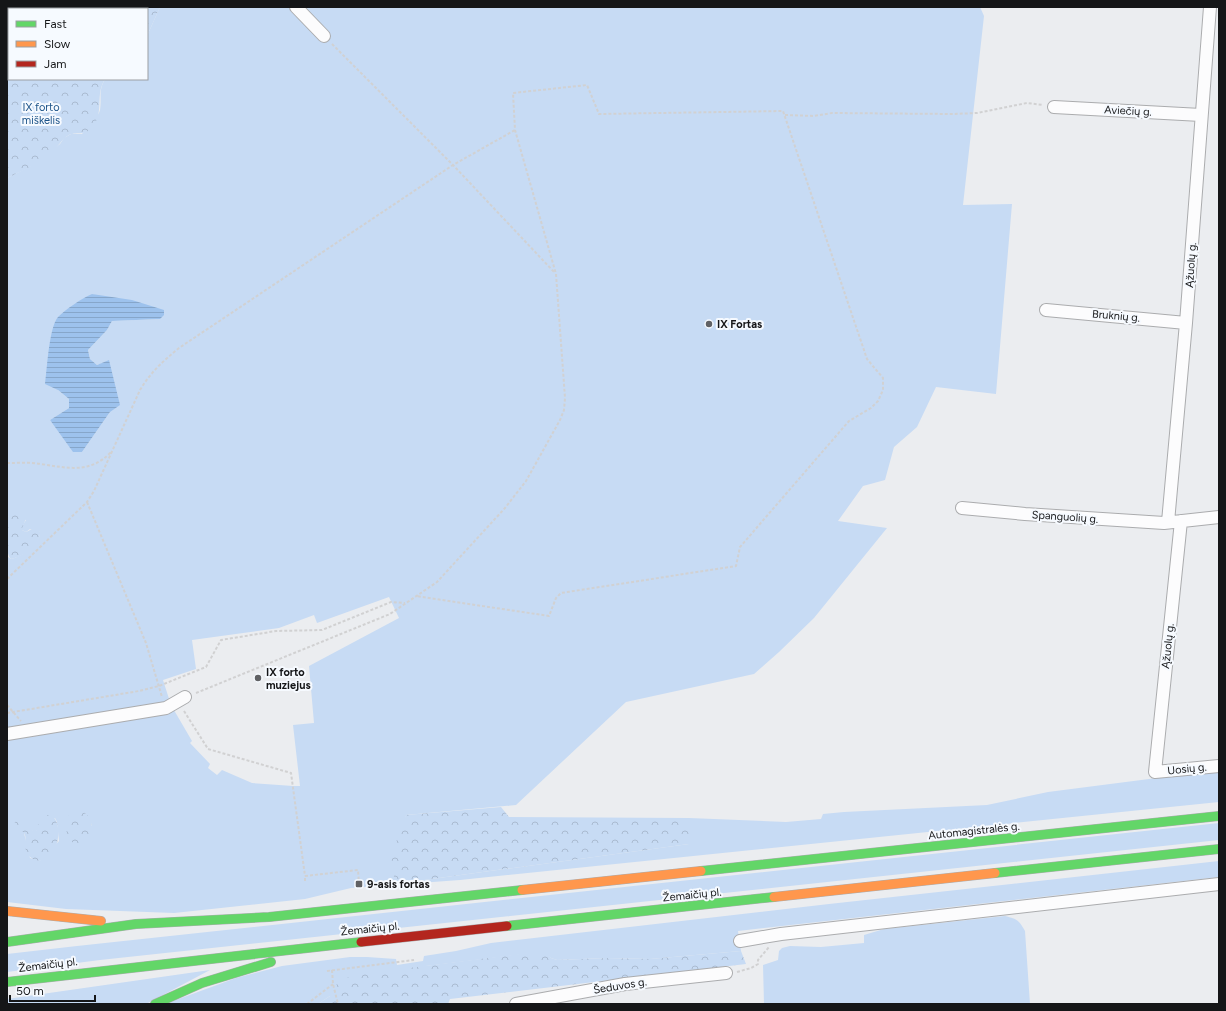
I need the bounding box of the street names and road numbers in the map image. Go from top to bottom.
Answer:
street label: Aviečių g. [1104,103,1152,119]
street label: Ąžuolų g. [1183,242,1199,288]
street label: Bruknių g. [1091,307,1141,325]
street label: Spanguolių g. [1031,508,1099,526]
street label: Ąžuolų g. [1159,623,1177,669]
street label: Uosių g. [1167,760,1207,778]
street label: Automagistralės g. [928,820,1020,842]
street label: Žemaičių pl. [662,884,722,905]
street label: Žemaičių pl. [340,918,400,939]
street label: Žemaičių pl. [18,954,78,975]
street label: Šeduvos g. [592,974,648,997]

